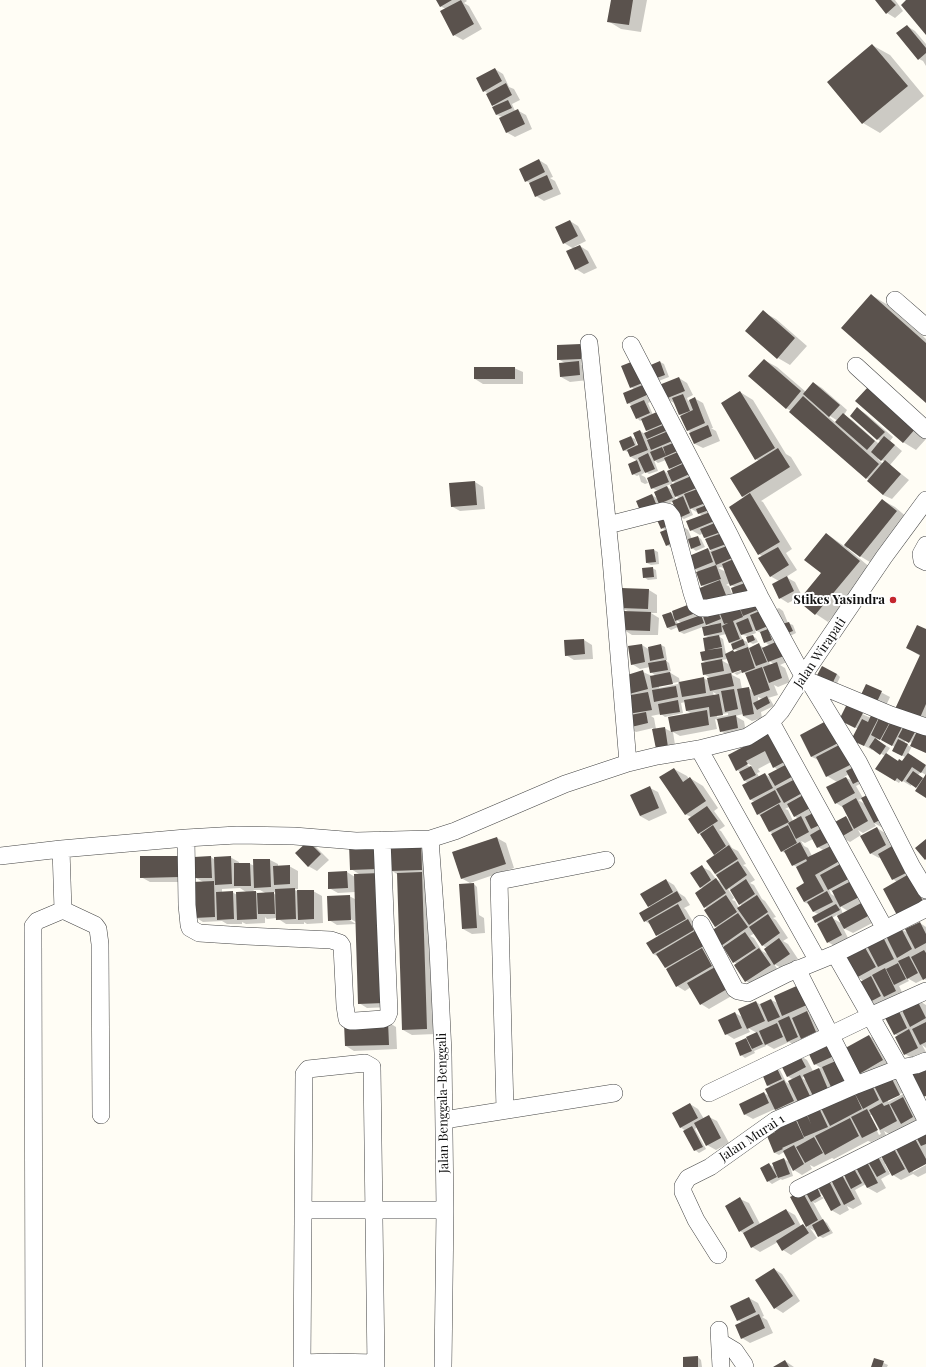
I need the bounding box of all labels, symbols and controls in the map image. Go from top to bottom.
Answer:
place label: Stikes Yasindra [793,592,885,608]
marker: Stikes Yasindra [888,595,898,605]
street label: Jalan Wirapati [791,615,849,691]
street label: Jalan Benggala-Benggali [434,1033,452,1173]
street label: Jalan Murai 1 [717,1111,787,1165]

